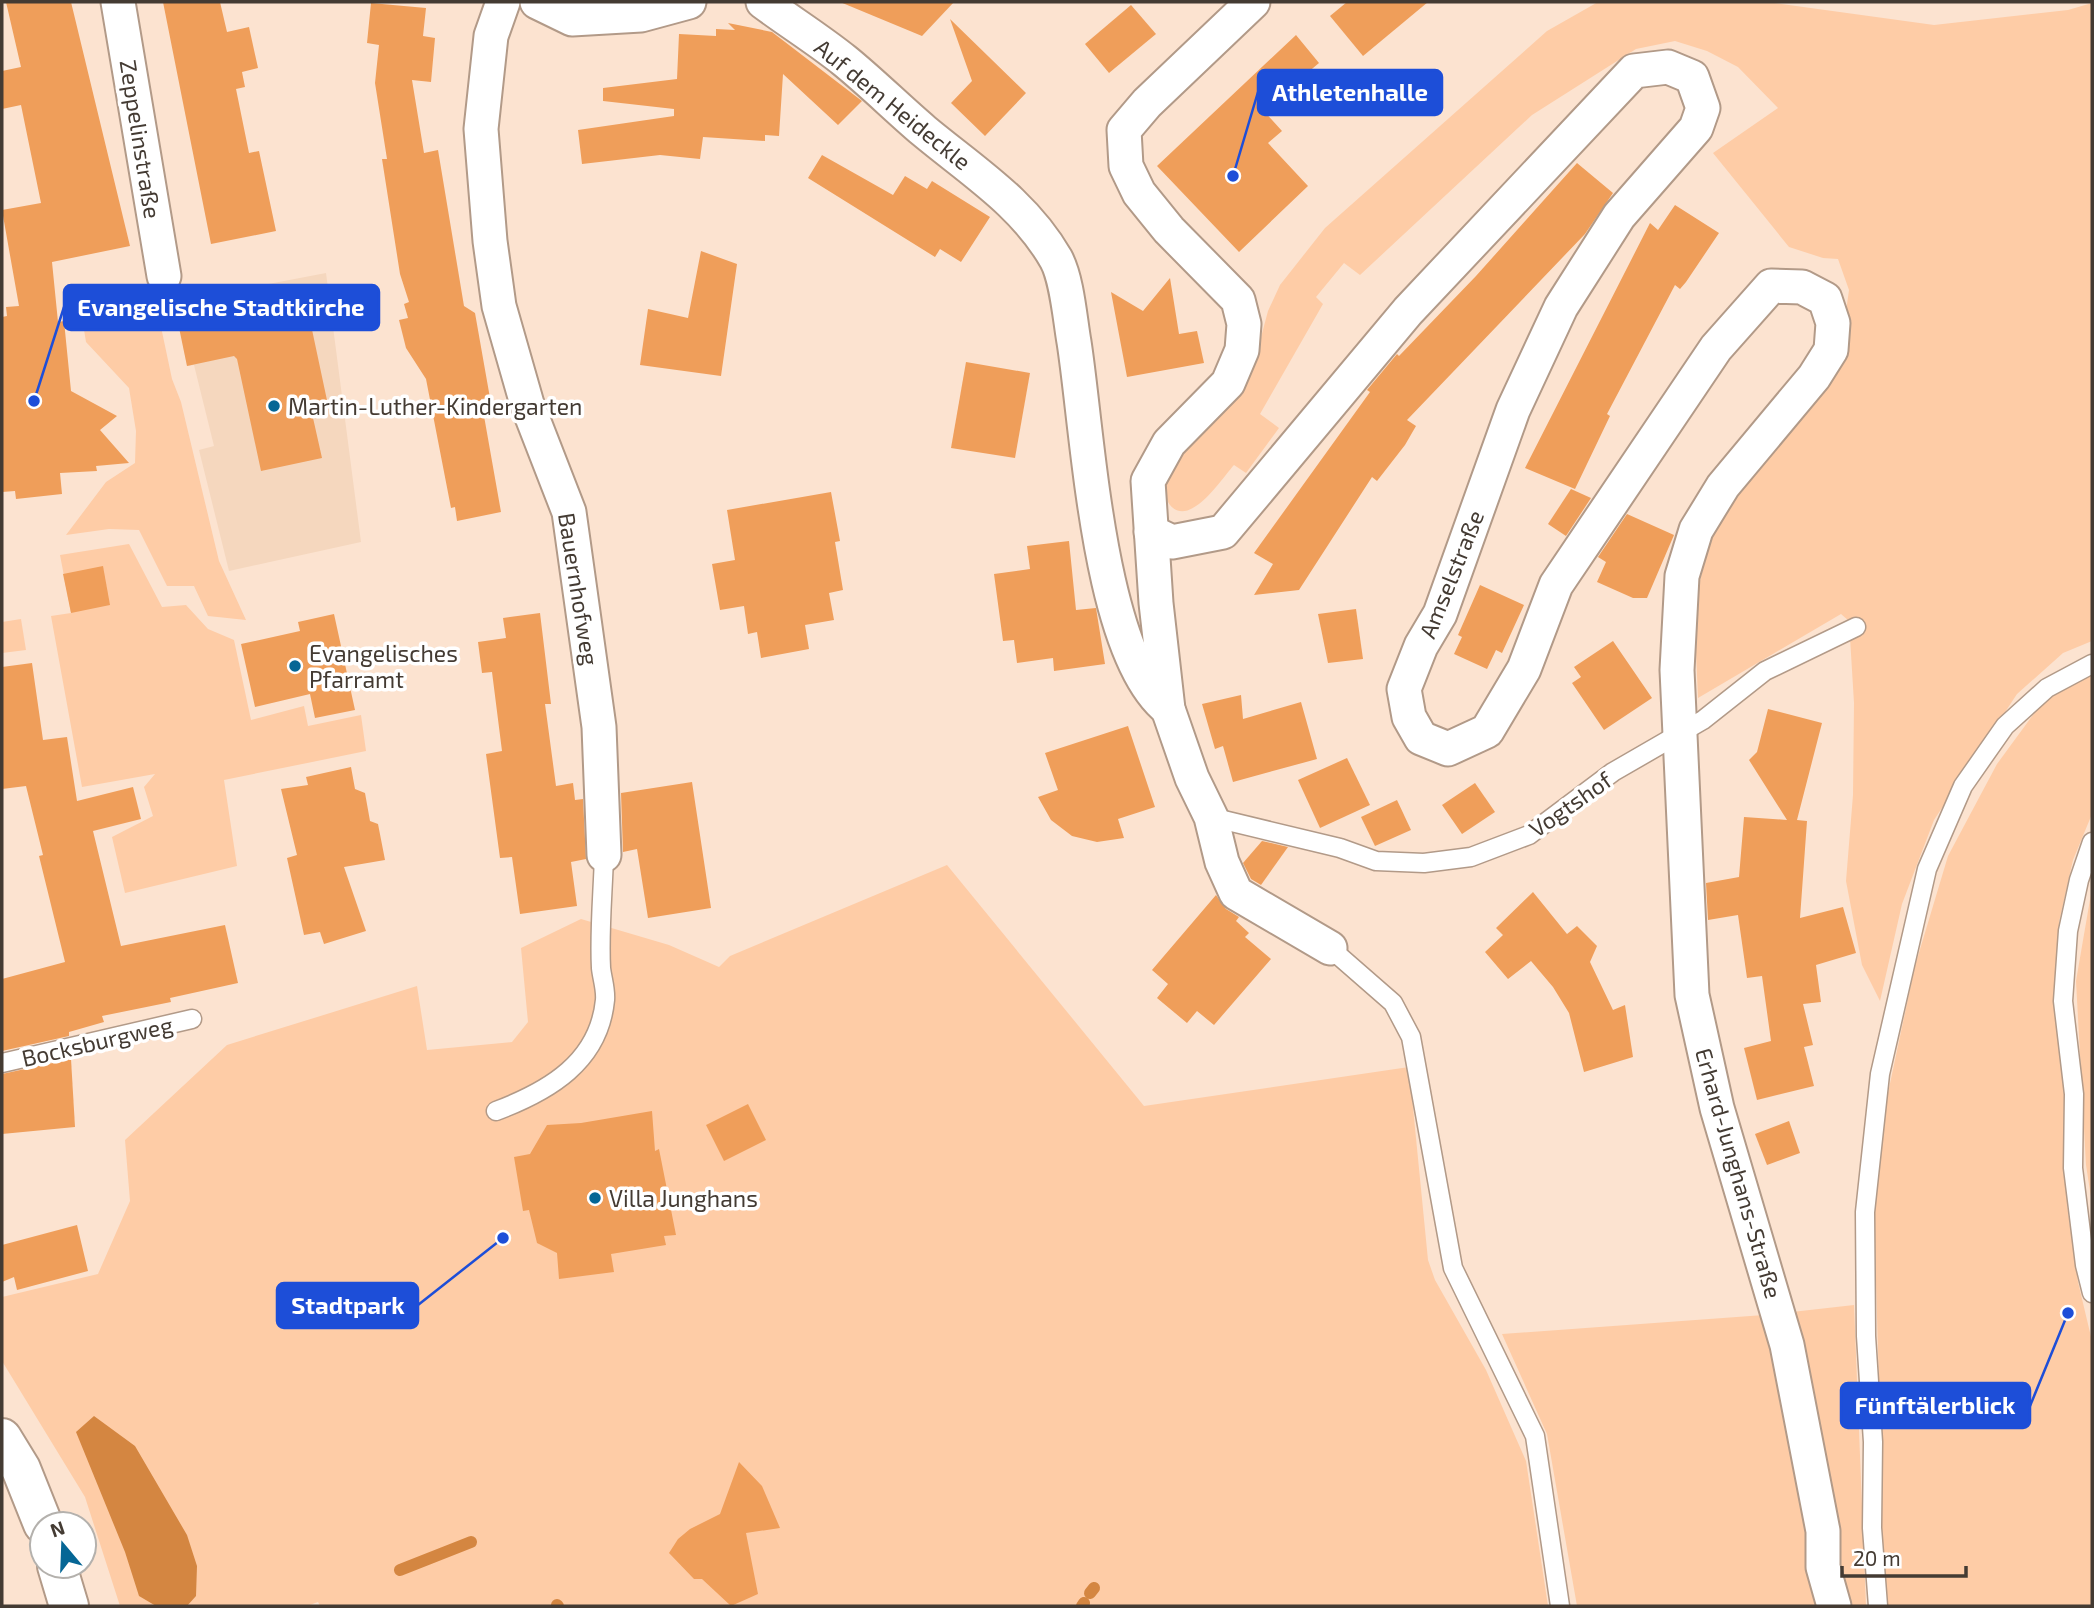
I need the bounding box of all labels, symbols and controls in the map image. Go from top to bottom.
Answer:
street label: Auf dem Heideckle [809,32,977,176]
street label: Zeppelinstraße [115,58,167,220]
callout: Athletenhalle [1258,70,1442,115]
text: Athletenhalle [1272,77,1428,106]
callout: Evangelische Stadtkirche [64,285,379,330]
text: Evangelische Stadtkirche [77,292,365,321]
place label: Martin-Luther-Kindergarten [288,392,582,420]
marker: Martin-Luther-Kindergarten [266,398,282,414]
street label: Amselstraße [1413,506,1489,642]
street label: Bauernhofweg [553,511,605,667]
place label: Evangelisches Pfarramt [309,639,458,693]
marker: Evangelisches Pfarramt [287,658,303,674]
street label: Vogtshof [1523,765,1618,843]
street label: Bocksburgweg [19,1010,175,1072]
street label: Erhard-Junghans-Straße [1690,1045,1788,1301]
place label: Villa Junghans [609,1184,758,1212]
marker: Villa Junghans [587,1190,603,1206]
callout: Stadtpark [277,1283,418,1328]
text: Stadtpark [291,1290,405,1319]
callout: Fünftälerblick [1841,1383,2030,1428]
text: Fünftälerblick [1855,1390,2016,1419]
north arrow [28,1510,98,1580]
text: N [47,1515,68,1542]
scale bar [1842,1534,1966,1578]
text: 20 m [1853,1545,1901,1570]

